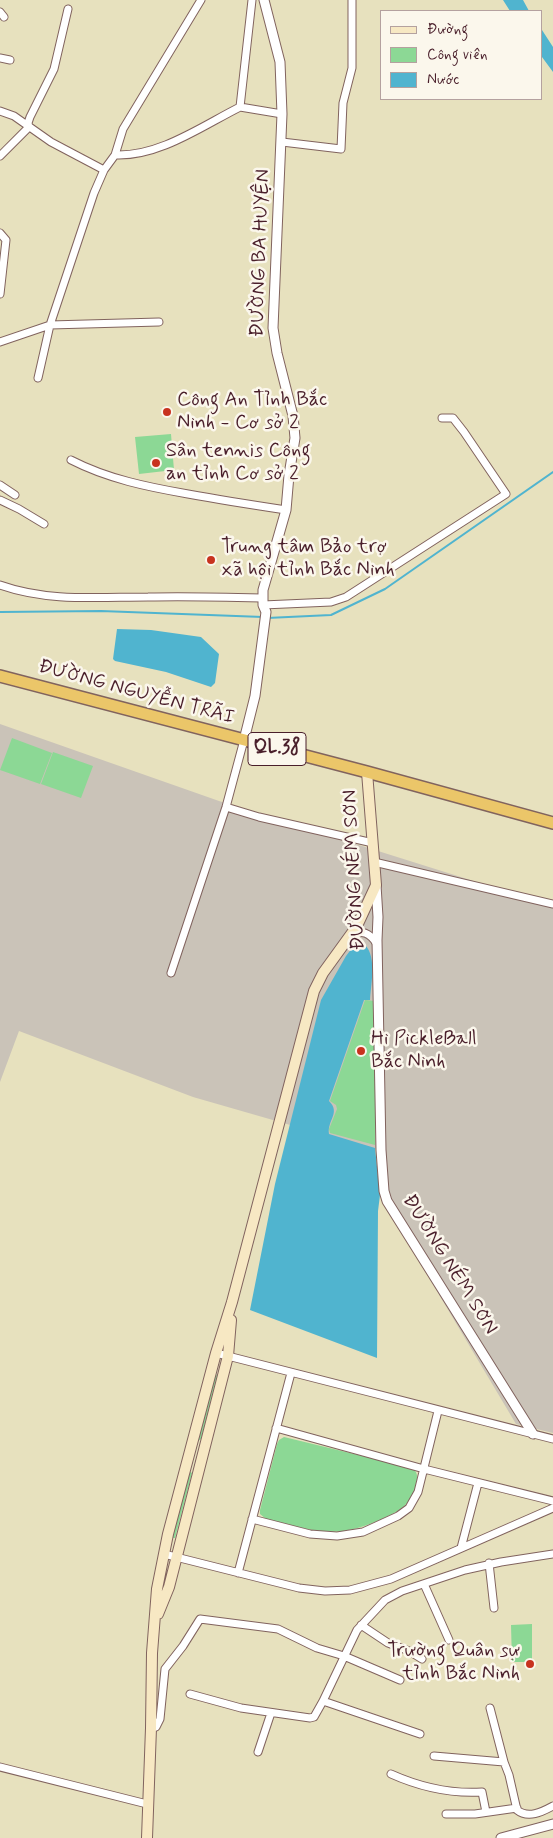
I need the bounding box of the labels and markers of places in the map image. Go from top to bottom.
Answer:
place label: Công An Tỉnh Bắc Ninh - Cơ sở 2 [177,389,327,436]
marker: Công An Tỉnh Bắc Ninh - Cơ sở 2 [161,406,173,418]
place label: Sân tennis Công an tỉnh Cơ sở 2 [166,440,311,487]
marker: Sân tennis Công an tỉnh Cơ sở 2 [150,457,162,469]
place label: Trung tâm Bảo trợ xã hội tỉnh Bắc Ninh [221,536,395,583]
marker: Trung tâm Bảo trợ xã hội tỉnh Bắc Ninh [205,554,217,566]
place label: Hi PickleBall Bắc Ninh [371,1028,477,1075]
marker: Hi PickleBall Bắc Ninh [355,1045,367,1057]
place label: Trường Quân sự tỉnh Bắc Ninh [387,1640,520,1687]
marker: Trường Quân sự tỉnh Bắc Ninh [524,1658,536,1670]

